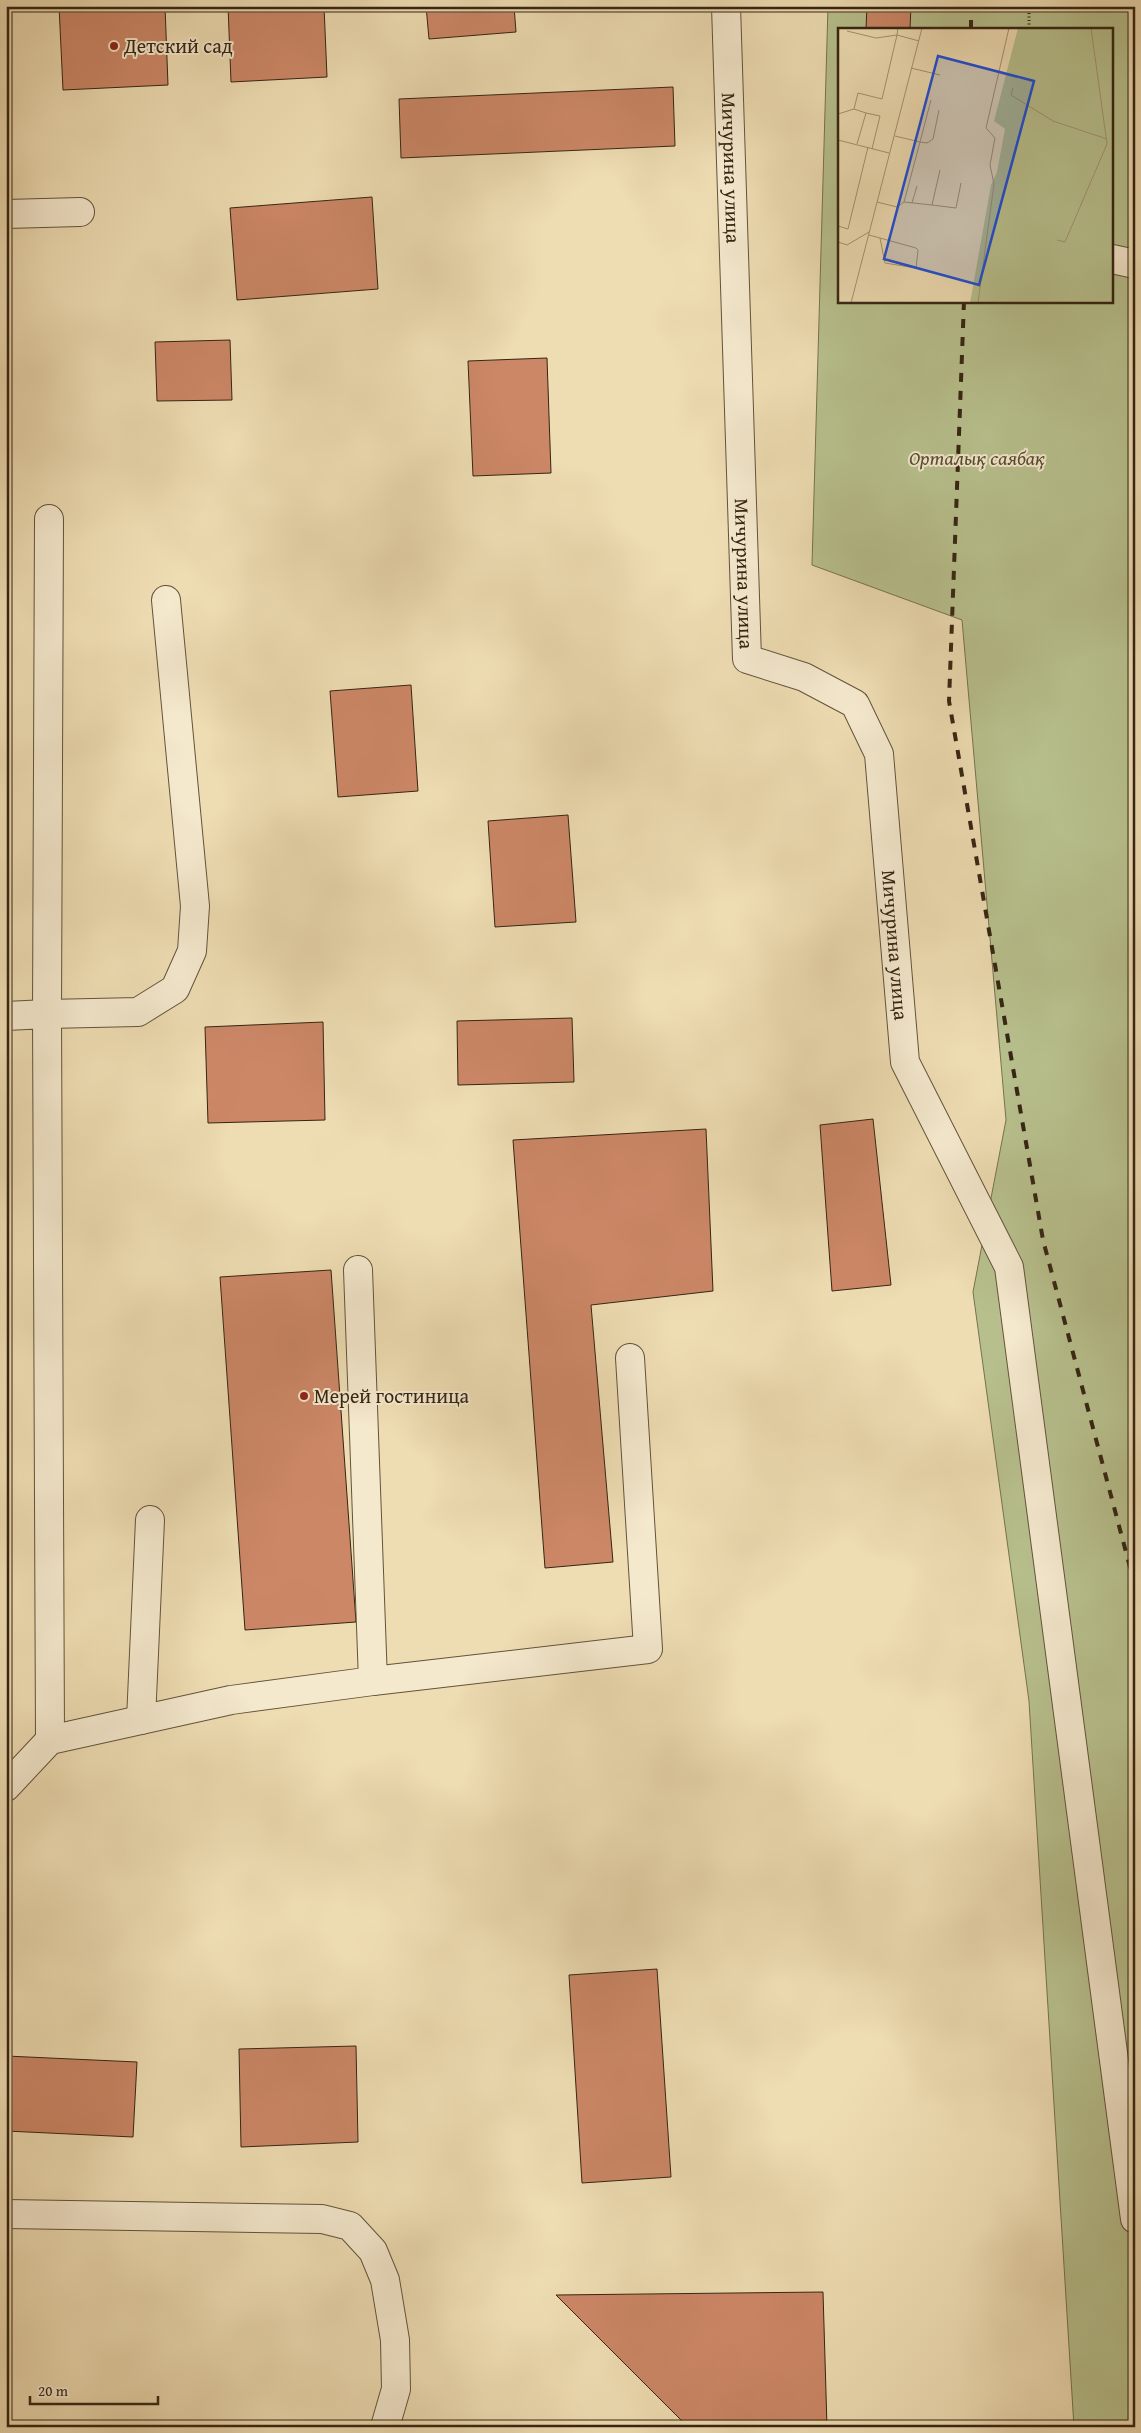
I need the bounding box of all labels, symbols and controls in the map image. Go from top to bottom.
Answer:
inset map [838,28,1114,302]
place label: Детский сад [123,31,233,60]
marker: Детский сад [108,40,120,52]
street label: Мичурина улица [715,92,749,244]
park label: Орталық саябақ [909,443,1045,472]
street label: Мичурина улица [728,498,762,650]
street label: Мичурина улица [875,869,916,1022]
place label: Мерей гостиница [314,1381,470,1410]
marker: Мерей гостиница [298,1390,310,1402]
scale bar [30,2373,158,2405]
text: 20 m [38,2380,69,2401]

